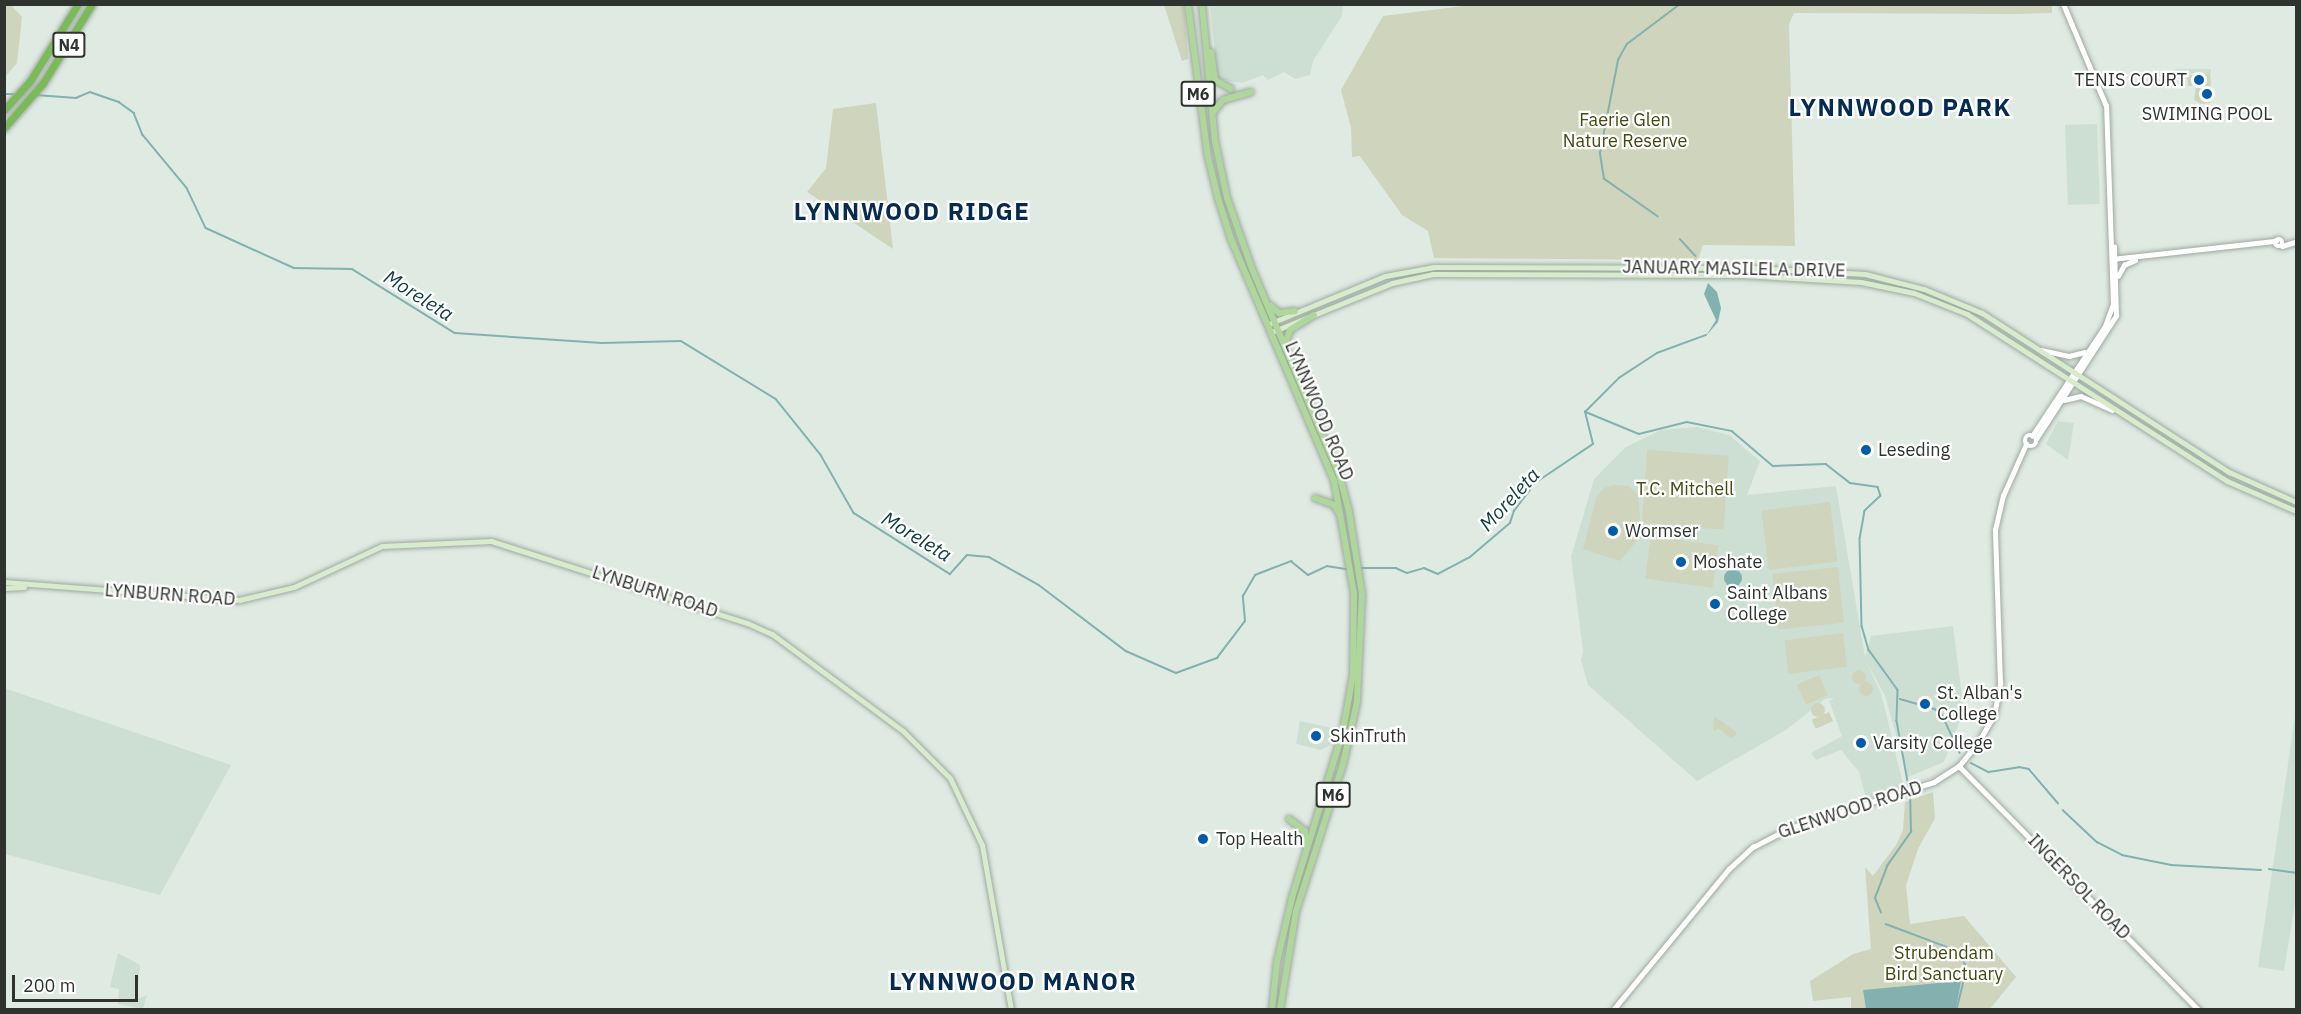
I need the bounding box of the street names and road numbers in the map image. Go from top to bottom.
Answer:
road number: N4 [51,32,87,58]
road number: M6 [1180,81,1216,107]
street label: JANUARY MASILELA DRIVE [1622,256,1846,282]
street label: LYNNWOOD ROAD [1280,338,1358,484]
street label: LYNBURN ROAD [589,561,721,623]
street label: LYNBURN ROAD [104,580,236,610]
street label: GLENWOOD ROAD [1775,777,1925,843]
road number: M6 [1315,782,1351,808]
street label: INGERSOL ROAD [2023,830,2135,944]

